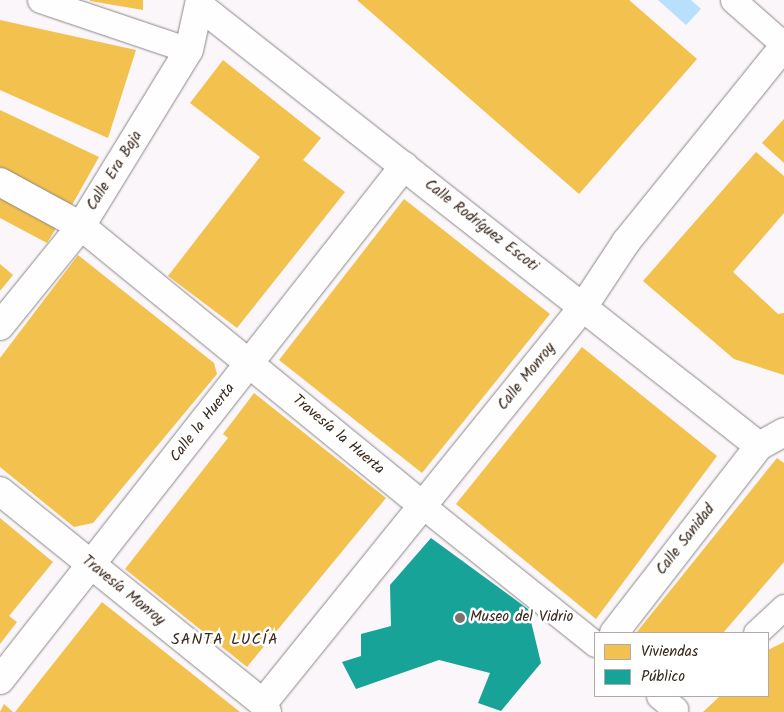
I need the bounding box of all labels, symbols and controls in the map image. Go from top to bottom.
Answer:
street label: Calle Era Baja [83,128,147,214]
street label: Calle Rodríguez Escoti [421,176,541,276]
street label: Calle Monroy [494,340,560,414]
street label: Calle la Huerta [167,380,239,466]
street label: Travesía la Huerta [288,391,388,479]
street label: Calle Sanidad [653,501,719,579]
street label: Travesía Monroy [78,552,168,630]
place label: Museo del Vidrio [470,609,573,627]
marker: Museo del Vidrio [454,612,466,624]
district label: SANTA LUCÍA [170,630,280,650]
legend [594,632,769,697]
text: Viviendas [641,640,698,664]
text: Público [641,665,685,689]

